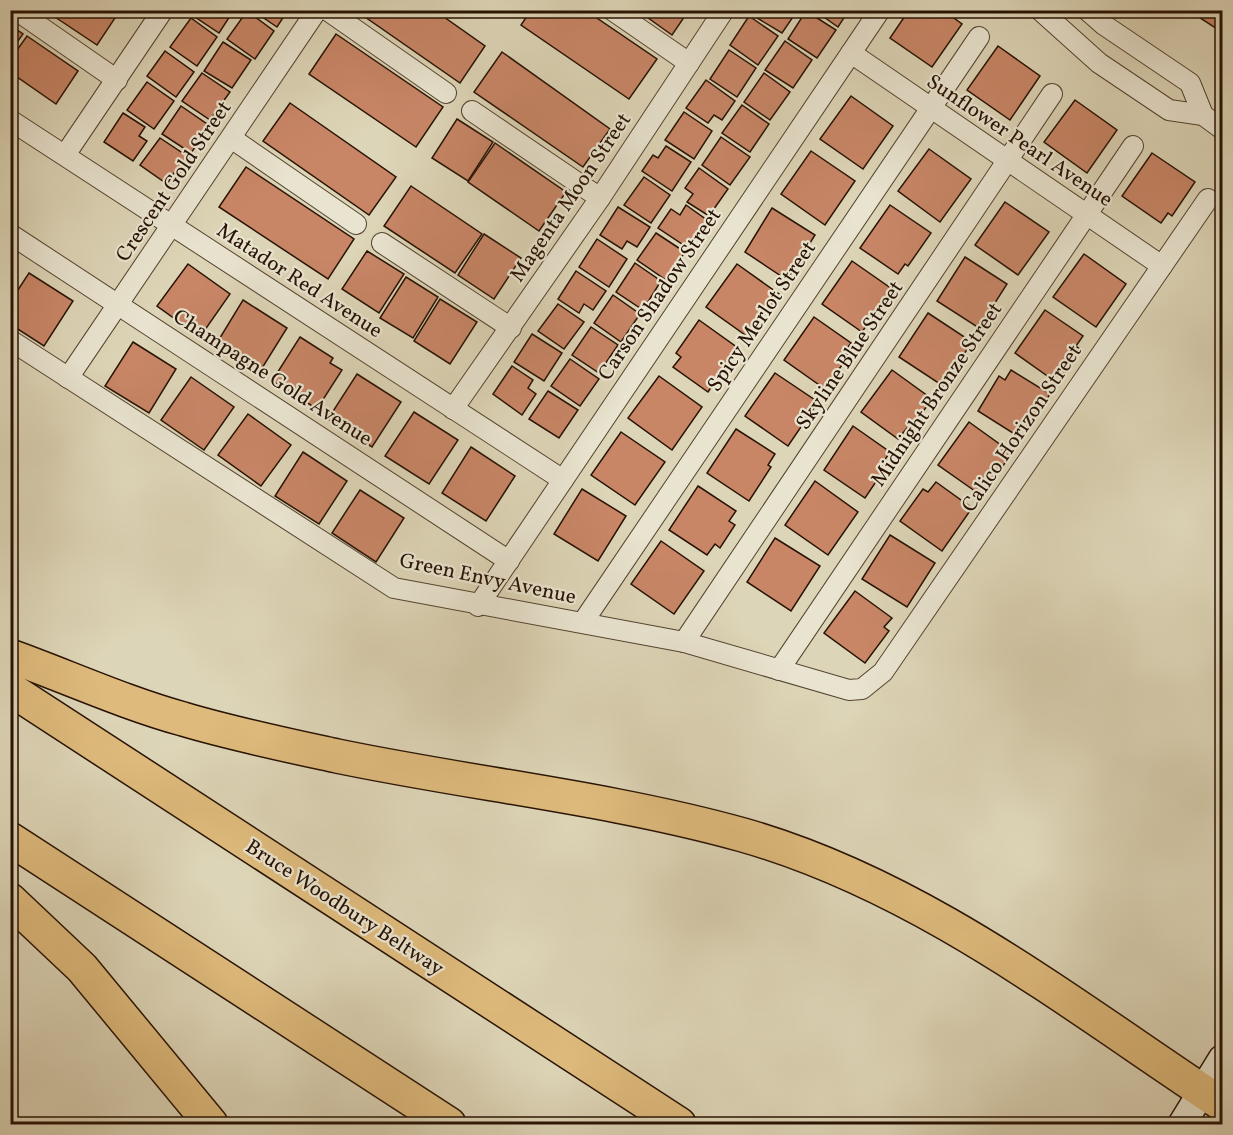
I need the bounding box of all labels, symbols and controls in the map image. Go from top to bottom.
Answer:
street label: Sunflower Pearl Avenue [920,68,1118,215]
street label: Crescent Gold Street [109,96,239,268]
street label: Magenta Moon Street [504,107,639,288]
street label: Carson Shadow Street [592,203,729,387]
street label: Matador Red Avenue [211,217,388,346]
street label: Spicy Merlot Street [701,236,824,398]
street label: Skyline Blue Street [790,276,911,436]
street label: Midnight Bronze Street [865,297,1010,493]
street label: Champagne Gold Avenue [167,303,378,454]
street label: Calico Horizon Street [955,339,1089,519]
street label: Green Envy Avenue [397,547,579,612]
street label: Bruce Woodbury Beltway [239,833,450,984]

